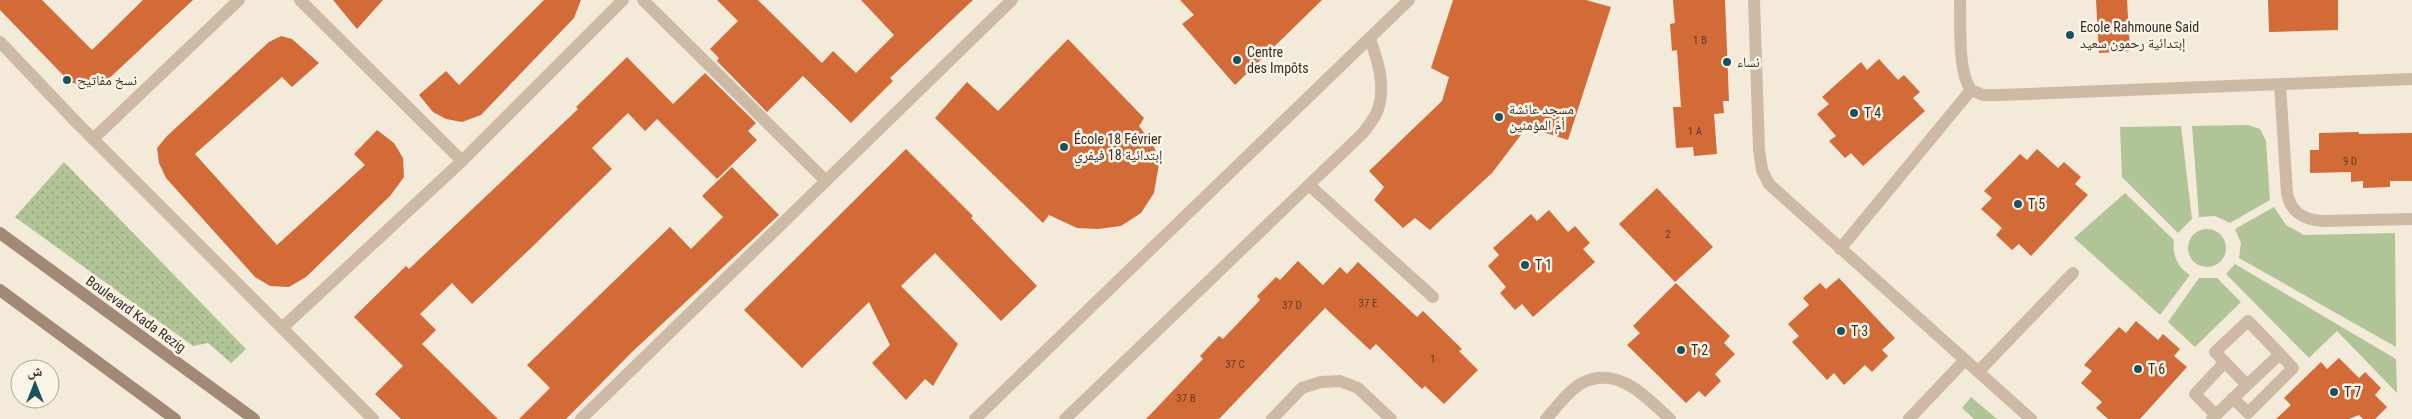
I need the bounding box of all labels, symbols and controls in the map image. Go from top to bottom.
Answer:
place label: Ecole Rahmoune Said إبتدائية رحمون سعيد [2080,19,2199,53]
marker: Ecole Rahmoune Said إبتدائية رحمون سعيد [2064,29,2076,41]
house number: 1 B [1693,34,1707,47]
place label: Centre des Impôts [1247,44,1309,76]
marker: Centre des Impôts [1231,54,1243,66]
place label: نساء [1737,54,1760,70]
marker: نساء [1721,56,1733,68]
place label: نسخ مفاتيح [77,72,137,90]
marker: نسخ مفاتيح [61,74,73,86]
place label: مسجد عائشة أمّ المؤمنين [1509,101,1574,135]
place label: T 4 [1864,105,1881,121]
marker: T 4 [1848,107,1860,119]
marker: مسجد عائشة أمّ المؤمنين [1493,111,1505,123]
house number: 1 A [1688,125,1703,138]
place label: École 18 Février إبتدائية 18 فيفري [1074,130,1162,167]
marker: École 18 Février إبتدائية 18 فيفري [1058,141,1070,153]
house number: 9 D [2343,155,2357,168]
place label: T 5 [2028,196,2045,212]
marker: T 5 [2012,198,2024,210]
house number: 2 [1665,228,1671,241]
place label: T 1 [1535,257,1552,273]
marker: T 1 [1519,259,1531,271]
street label: Boulevard Kada Rezig [83,272,189,356]
house number: 37 E [1359,297,1378,310]
house number: 37 D [1282,299,1302,312]
place label: T 3 [1851,323,1868,339]
marker: T 3 [1835,325,1847,337]
place label: T 2 [1691,342,1708,358]
marker: T 2 [1675,344,1687,356]
house number: 1 [1430,353,1436,366]
house number: 37 C [1225,358,1245,371]
north arrow [10,359,60,409]
place label: T 6 [2148,361,2165,377]
text: ش [28,363,43,380]
marker: T 6 [2132,363,2144,375]
place label: T 7 [2344,384,2361,400]
marker: T 7 [2328,386,2340,398]
house number: 37 B [1176,392,1196,405]

